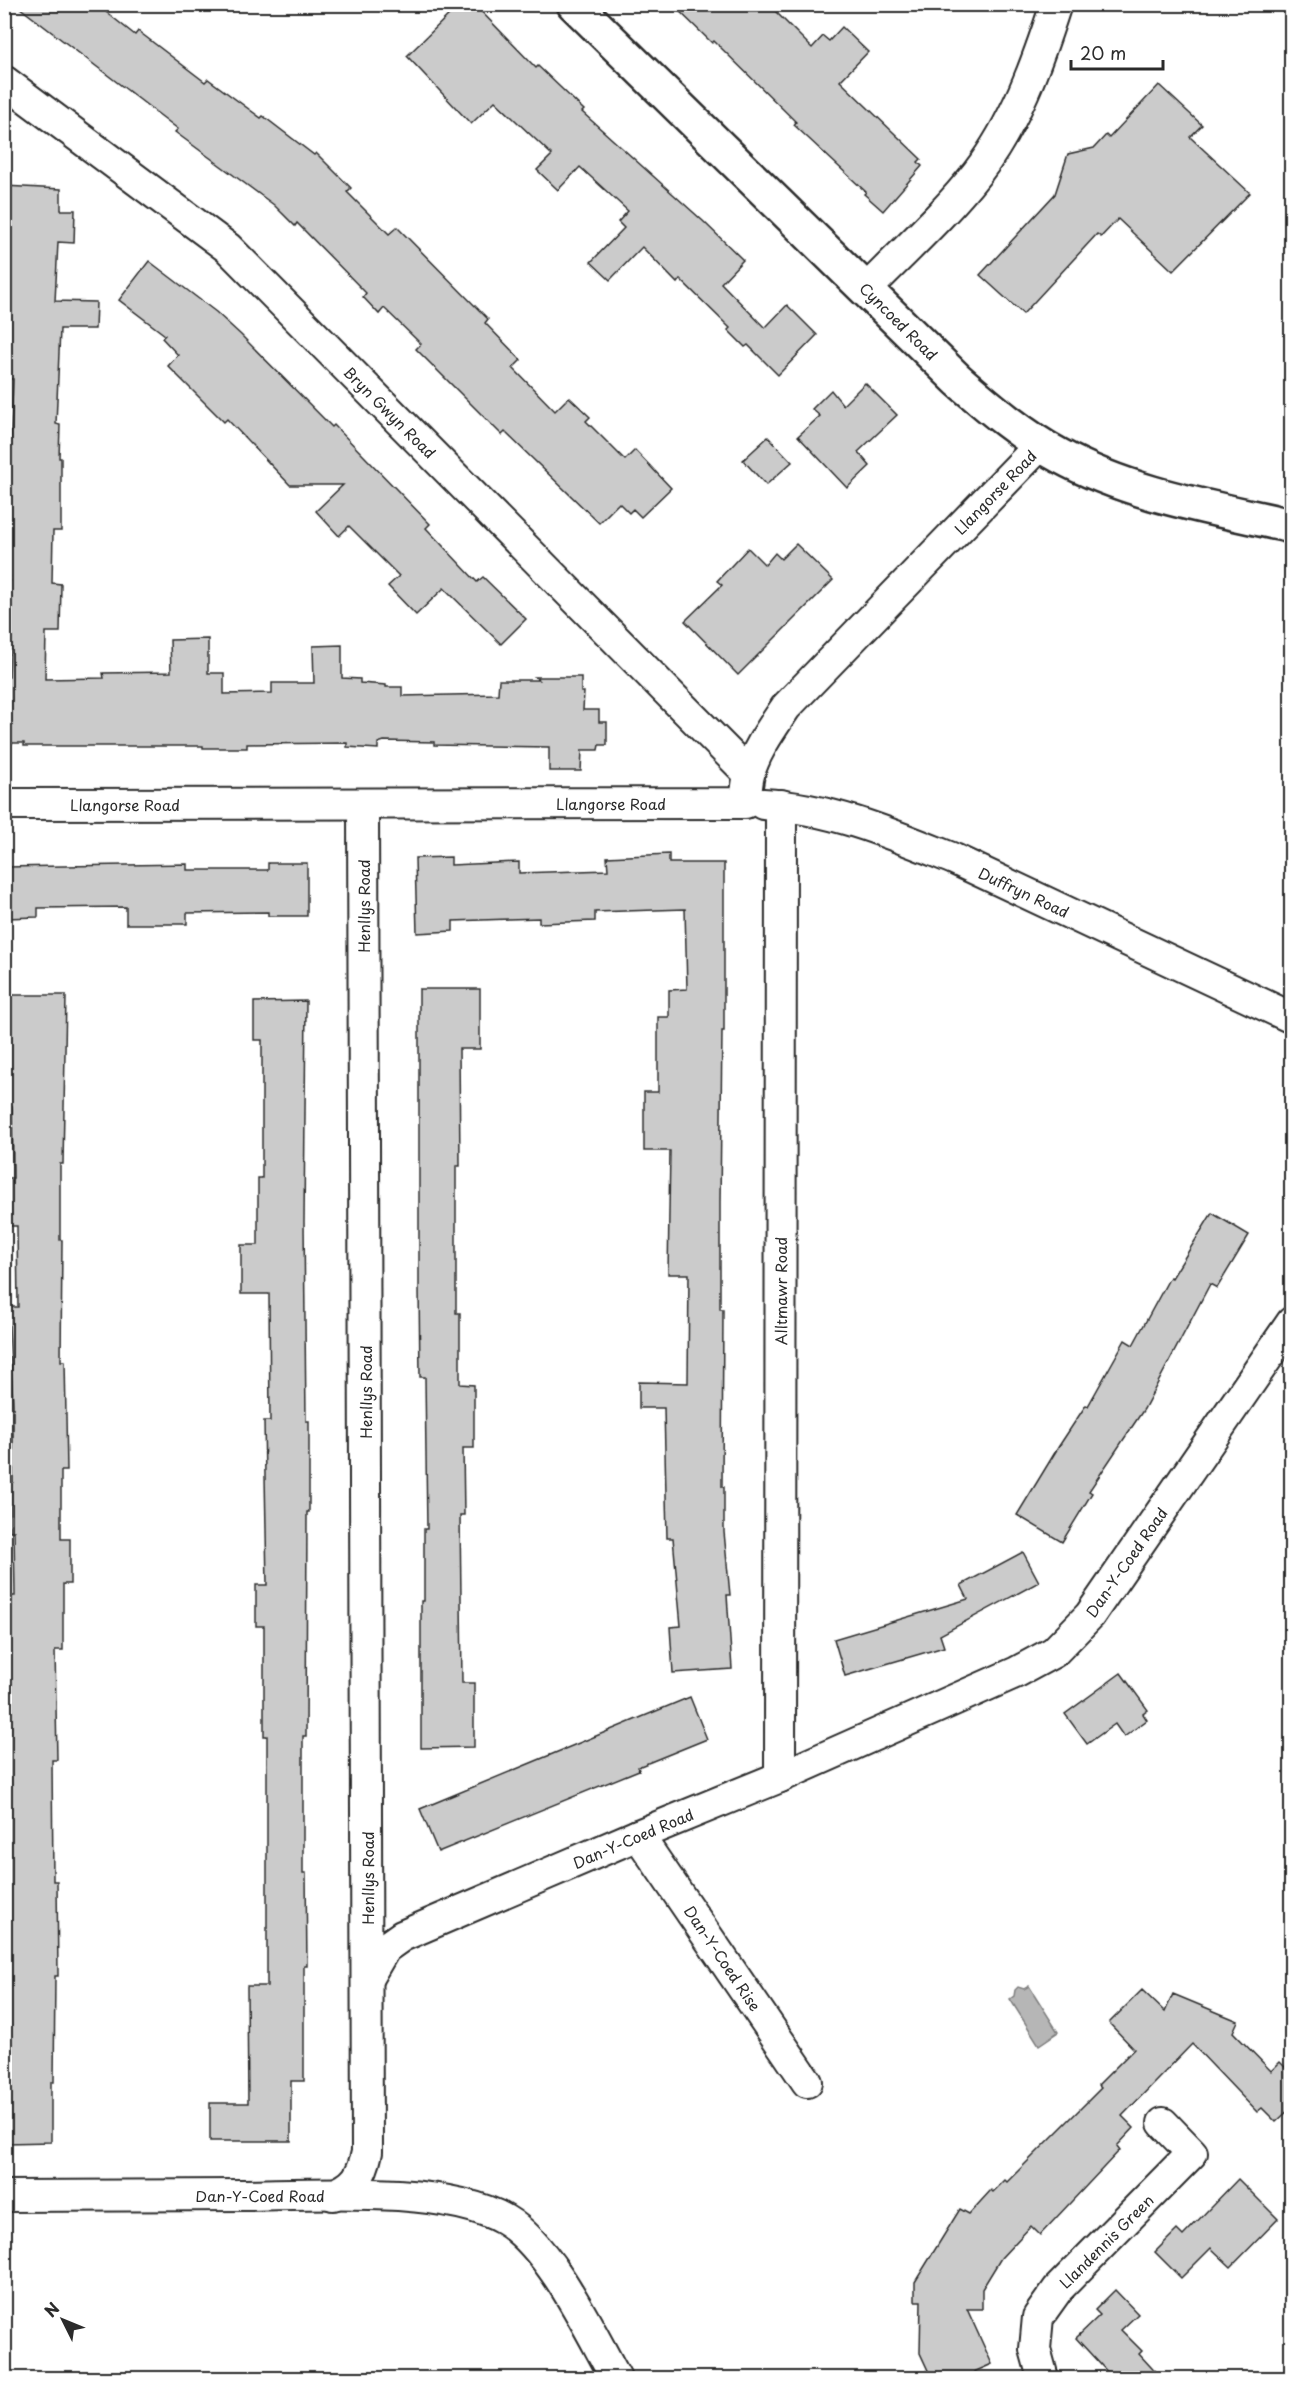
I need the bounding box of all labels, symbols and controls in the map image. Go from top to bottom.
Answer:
scale bar [1071,33,1162,71]
text: 20 m [1080,39,1126,66]
street label: Cyncoed Road [855,277,943,365]
street label: Bryn Gwyn Road [339,361,441,463]
street label: Llangorse Road [949,445,1041,539]
street label: Llangorse Road [556,792,666,815]
street label: Llangorse Road [70,793,180,816]
street label: Henllys Road [352,859,375,953]
street label: Duffryn Road [975,861,1073,923]
street label: Alltmawr Road [769,1237,792,1345]
street label: Henllys Road [354,1345,377,1439]
street label: Dan-Y-Coed Road [1079,1502,1173,1622]
street label: Dan-Y-Coed Road [569,1802,697,1874]
street label: Henllys Road [356,1831,379,1925]
street label: Dan-Y-Coed Rise [679,1901,767,2016]
street label: Dan-Y-Coed Road [195,2184,325,2207]
street label: Llandennis Green [1054,2189,1158,2293]
north arrow [33,2290,93,2350]
text: N [38,2296,64,2322]

